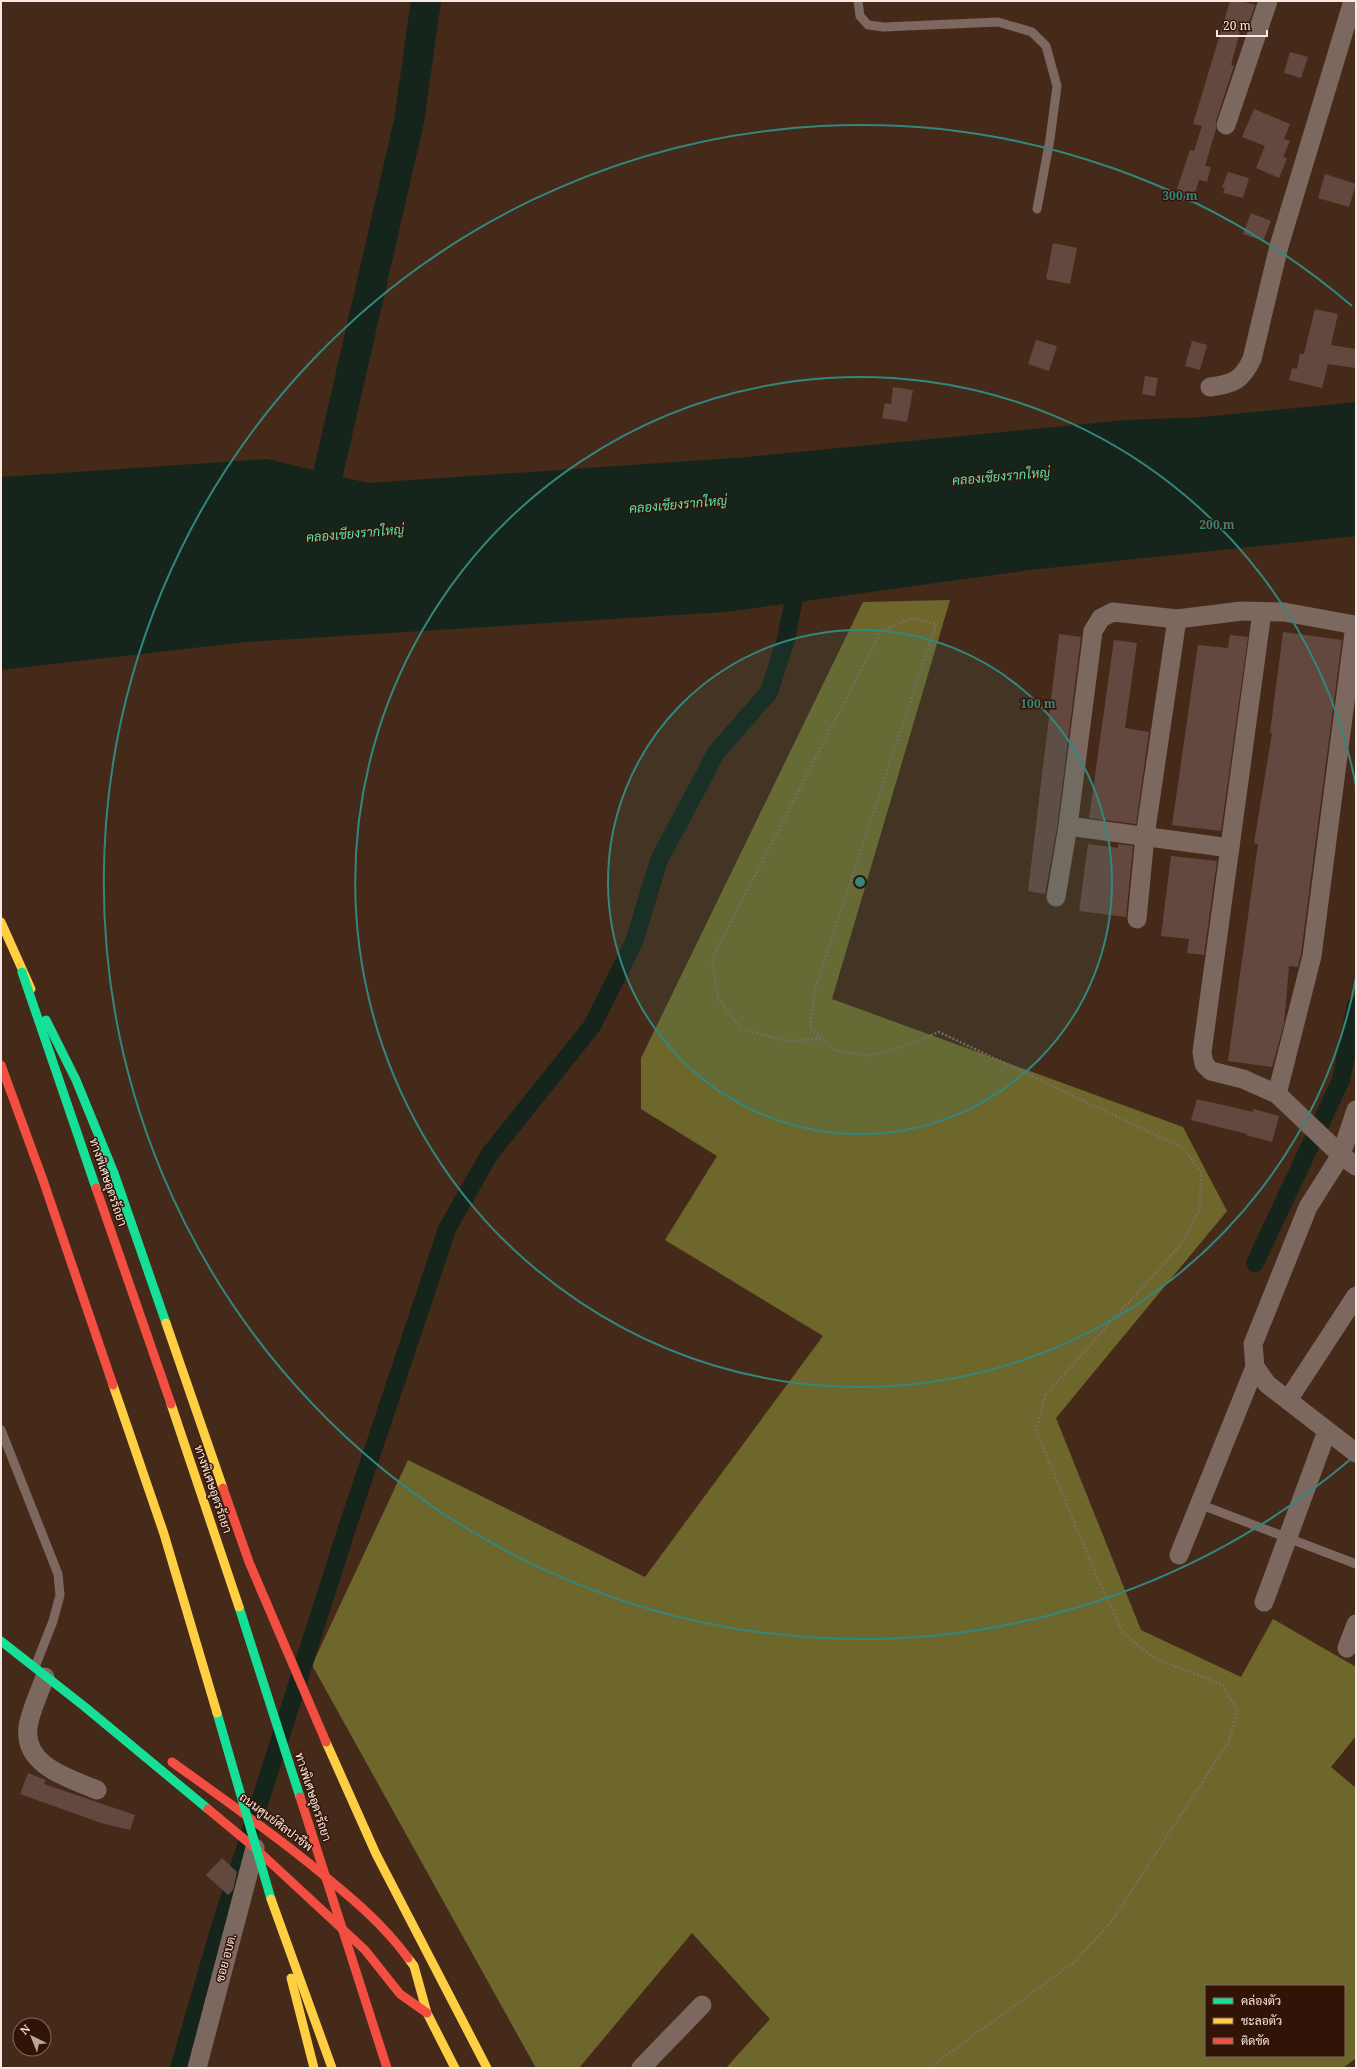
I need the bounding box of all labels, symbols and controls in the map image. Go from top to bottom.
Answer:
scale bar [1217,12,1267,38]
text: 20 m [1223,17,1251,34]
text: 300 m [1162,187,1198,204]
water label: คลองเชียงรากใหญ่ [951,463,1052,489]
water label: คลองเชียงรากใหญ่ [628,491,729,517]
text: 200 m [1199,516,1235,533]
water label: คลองเชียงรากใหญ่ [305,520,406,546]
text: 100 m [1020,695,1056,712]
centre of rings [853,875,867,889]
street label: ทางพิเศษอุดรรัถยา [84,1135,132,1229]
street label: ทางพิเศษอุดรรัถยา [189,1442,237,1536]
street label: ทางพิเศษอุดรรัถยา [290,1750,336,1844]
street label: ถนนศูนย์ศิลปาชีพ [236,1788,316,1855]
street label: ซอย อบต. [211,1932,240,1984]
legend [1205,1985,1345,2057]
text: คล่องตัว [1241,1992,1281,2009]
text: ชะลอตัว [1241,2012,1282,2029]
north arrow [12,2017,52,2057]
text: N [17,2021,33,2038]
text: ติดขัด [1241,2032,1270,2049]

